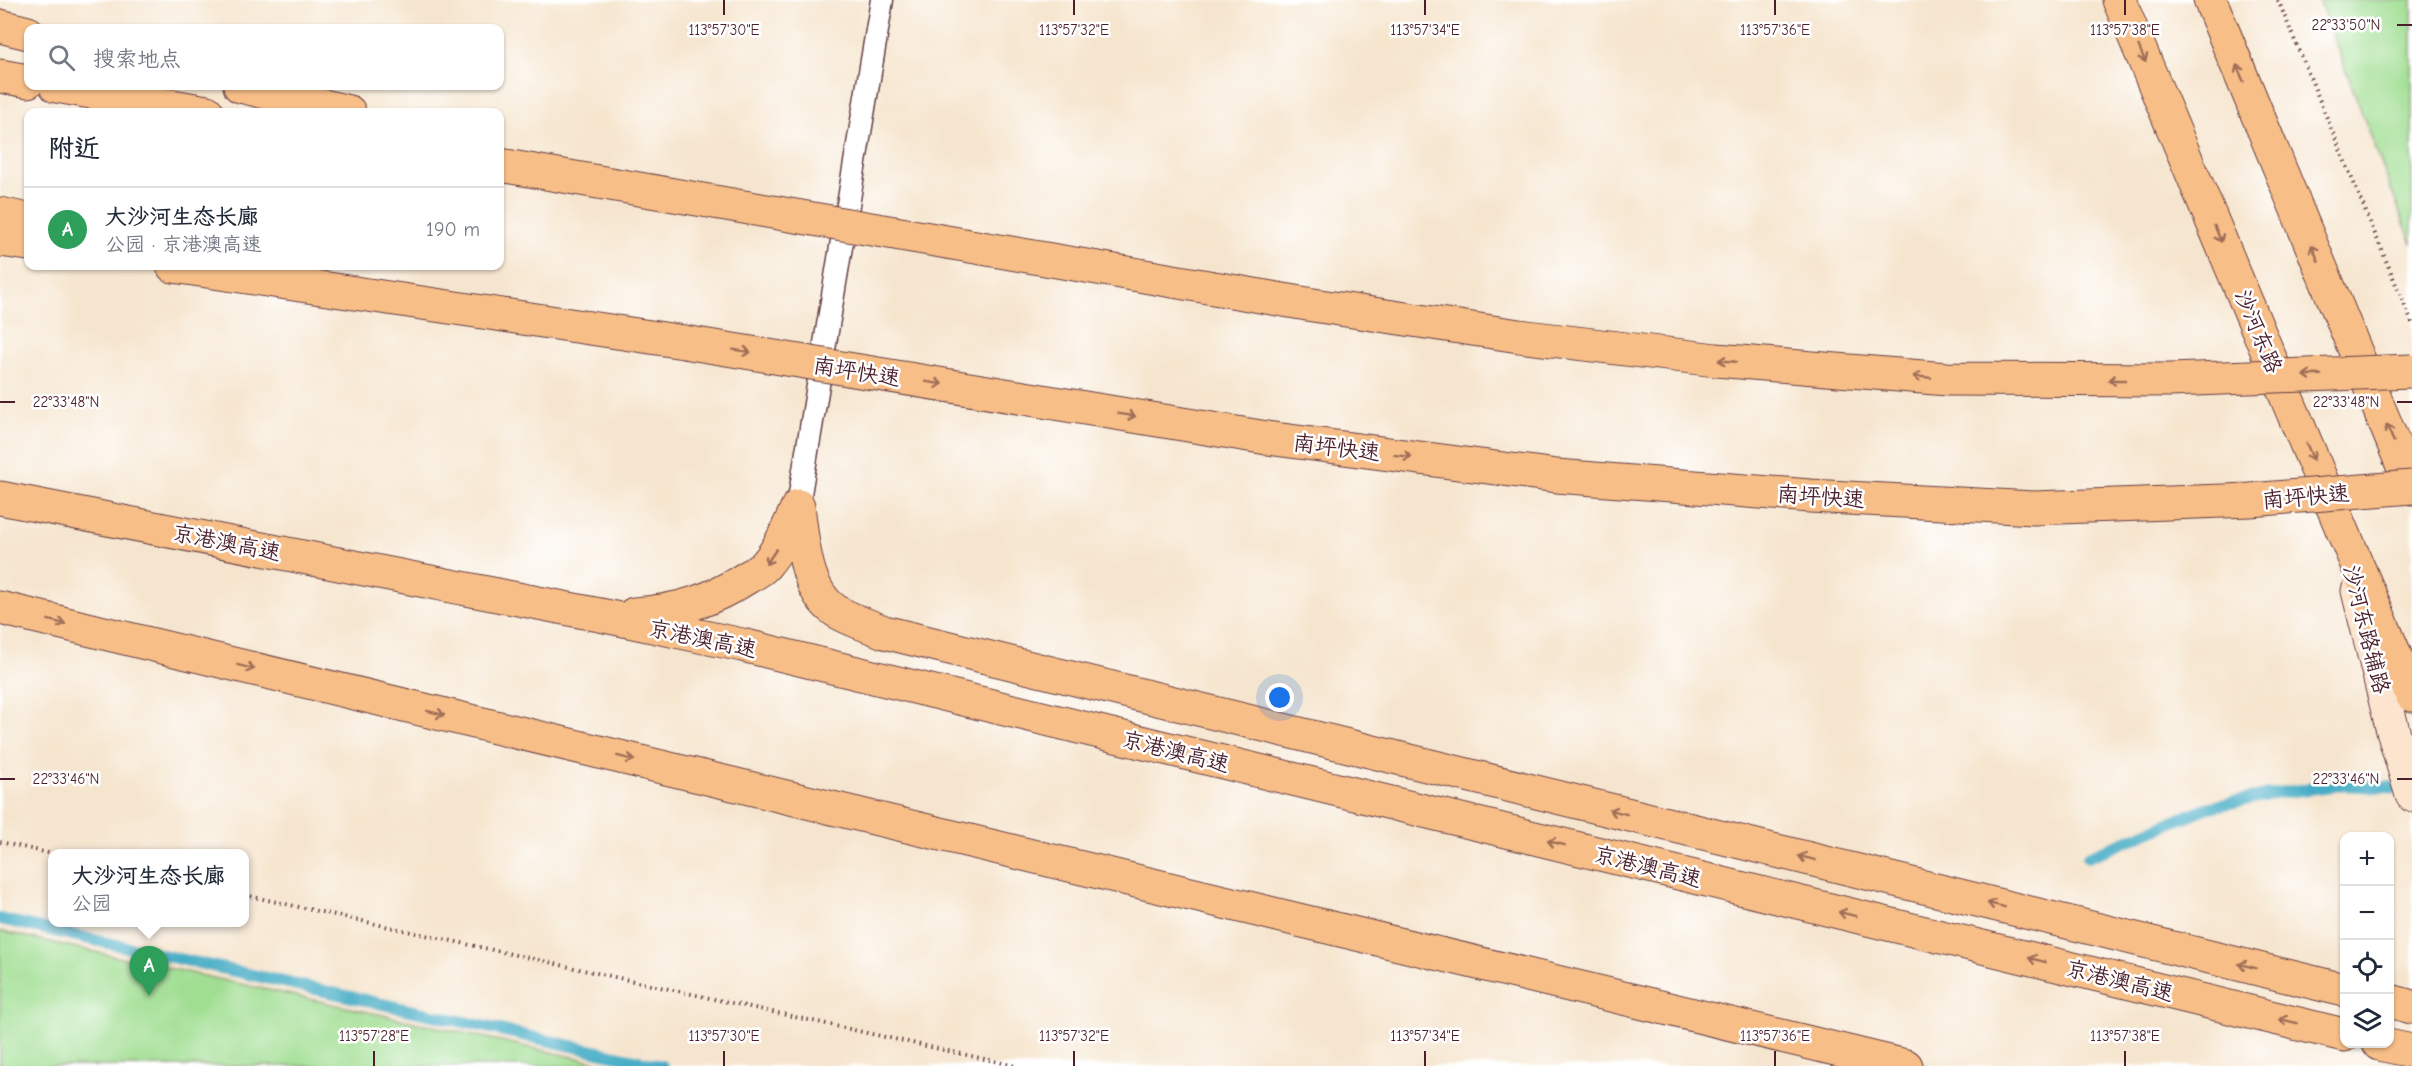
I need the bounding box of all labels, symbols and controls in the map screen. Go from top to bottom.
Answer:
text: 22°33'50"N [2312,16,2380,34]
text: 113°57'30"E [688,21,760,39]
text: 113°57'32"E [1039,21,1109,39]
text: 113°57'34"E [1390,21,1460,39]
text: 113°57'36"E [1740,21,1810,39]
text: 113°57'38"E [2090,21,2160,39]
search box [24,24,504,90]
icon: search [45,41,78,74]
one-way arrow [2137,44,2148,63]
text: 搜索地点 [93,46,181,72]
one-way arrow [2234,65,2245,83]
text: 附近 [48,134,100,164]
text: 大沙河生态长廊 [105,204,259,230]
text: A [62,218,73,241]
text: 190 m [426,218,480,241]
one-way arrow [2213,224,2224,242]
text: 公园 · 京港澳高速 [105,233,262,256]
one-way arrow [2309,245,2320,263]
street label: 沙河东路 [2229,286,2287,377]
one-way arrow [732,346,751,357]
street label: 南坪快速 [811,352,902,392]
one-way arrow [1718,355,1738,366]
one-way arrow [2302,369,2322,381]
one-way arrow [1912,371,1932,382]
one-way arrow [2107,374,2127,386]
one-way arrow [924,378,944,389]
text: 22°33'48"N [33,393,99,411]
text: 22°33'48"N [2313,393,2379,411]
one-way arrow [1116,410,1136,421]
one-way arrow [2384,425,2395,443]
street label: 南坪快速 [1292,430,1382,466]
one-way arrow [2305,442,2316,461]
one-way arrow [1392,451,1412,462]
street label: 南坪快速 [2261,480,2351,514]
street label: 南坪快速 [1776,481,1866,513]
street label: 京港澳高速 [170,520,283,566]
one-way arrow [765,549,777,565]
street label: 沙河东路辅路 [2337,562,2395,696]
street label: 京港澳高速 [646,615,759,663]
one-way arrow [47,616,66,628]
one-way arrow [237,662,256,674]
your location [1265,683,1294,712]
one-way arrow [426,707,445,719]
street label: 京港澳高速 [1119,726,1232,778]
one-way arrow [616,753,635,765]
text: 22°33'46"N [33,770,99,788]
text: 22°33'46"N [2313,770,2379,788]
one-way arrow [1608,805,1627,817]
map controls [2340,832,2394,1048]
button: + [2340,832,2394,886]
one-way arrow [1547,837,1566,849]
street label: 京港澳高速 [1591,841,1704,893]
popup [48,849,249,927]
one-way arrow [1798,852,1817,864]
text: 大沙河生态长廊 [71,863,226,889]
button: − [2340,886,2394,940]
text: 公园 [71,892,111,915]
one-way arrow [1987,898,2006,910]
one-way arrow [1838,908,1857,920]
button: locate [2340,940,2394,994]
pin: A [130,946,168,996]
one-way arrow [2028,954,2047,966]
street label: 京港澳高速 [2063,955,2176,1007]
one-way arrow [2238,960,2257,972]
button: layers [2340,994,2394,1048]
one-way arrow [2278,1015,2297,1027]
text: 113°57'28"E [339,1027,409,1045]
text: 113°57'30"E [688,1027,760,1045]
text: 113°57'32"E [1039,1027,1109,1045]
text: 113°57'34"E [1390,1027,1460,1045]
text: 113°57'36"E [1740,1027,1810,1045]
text: 113°57'38"E [2090,1027,2160,1045]

